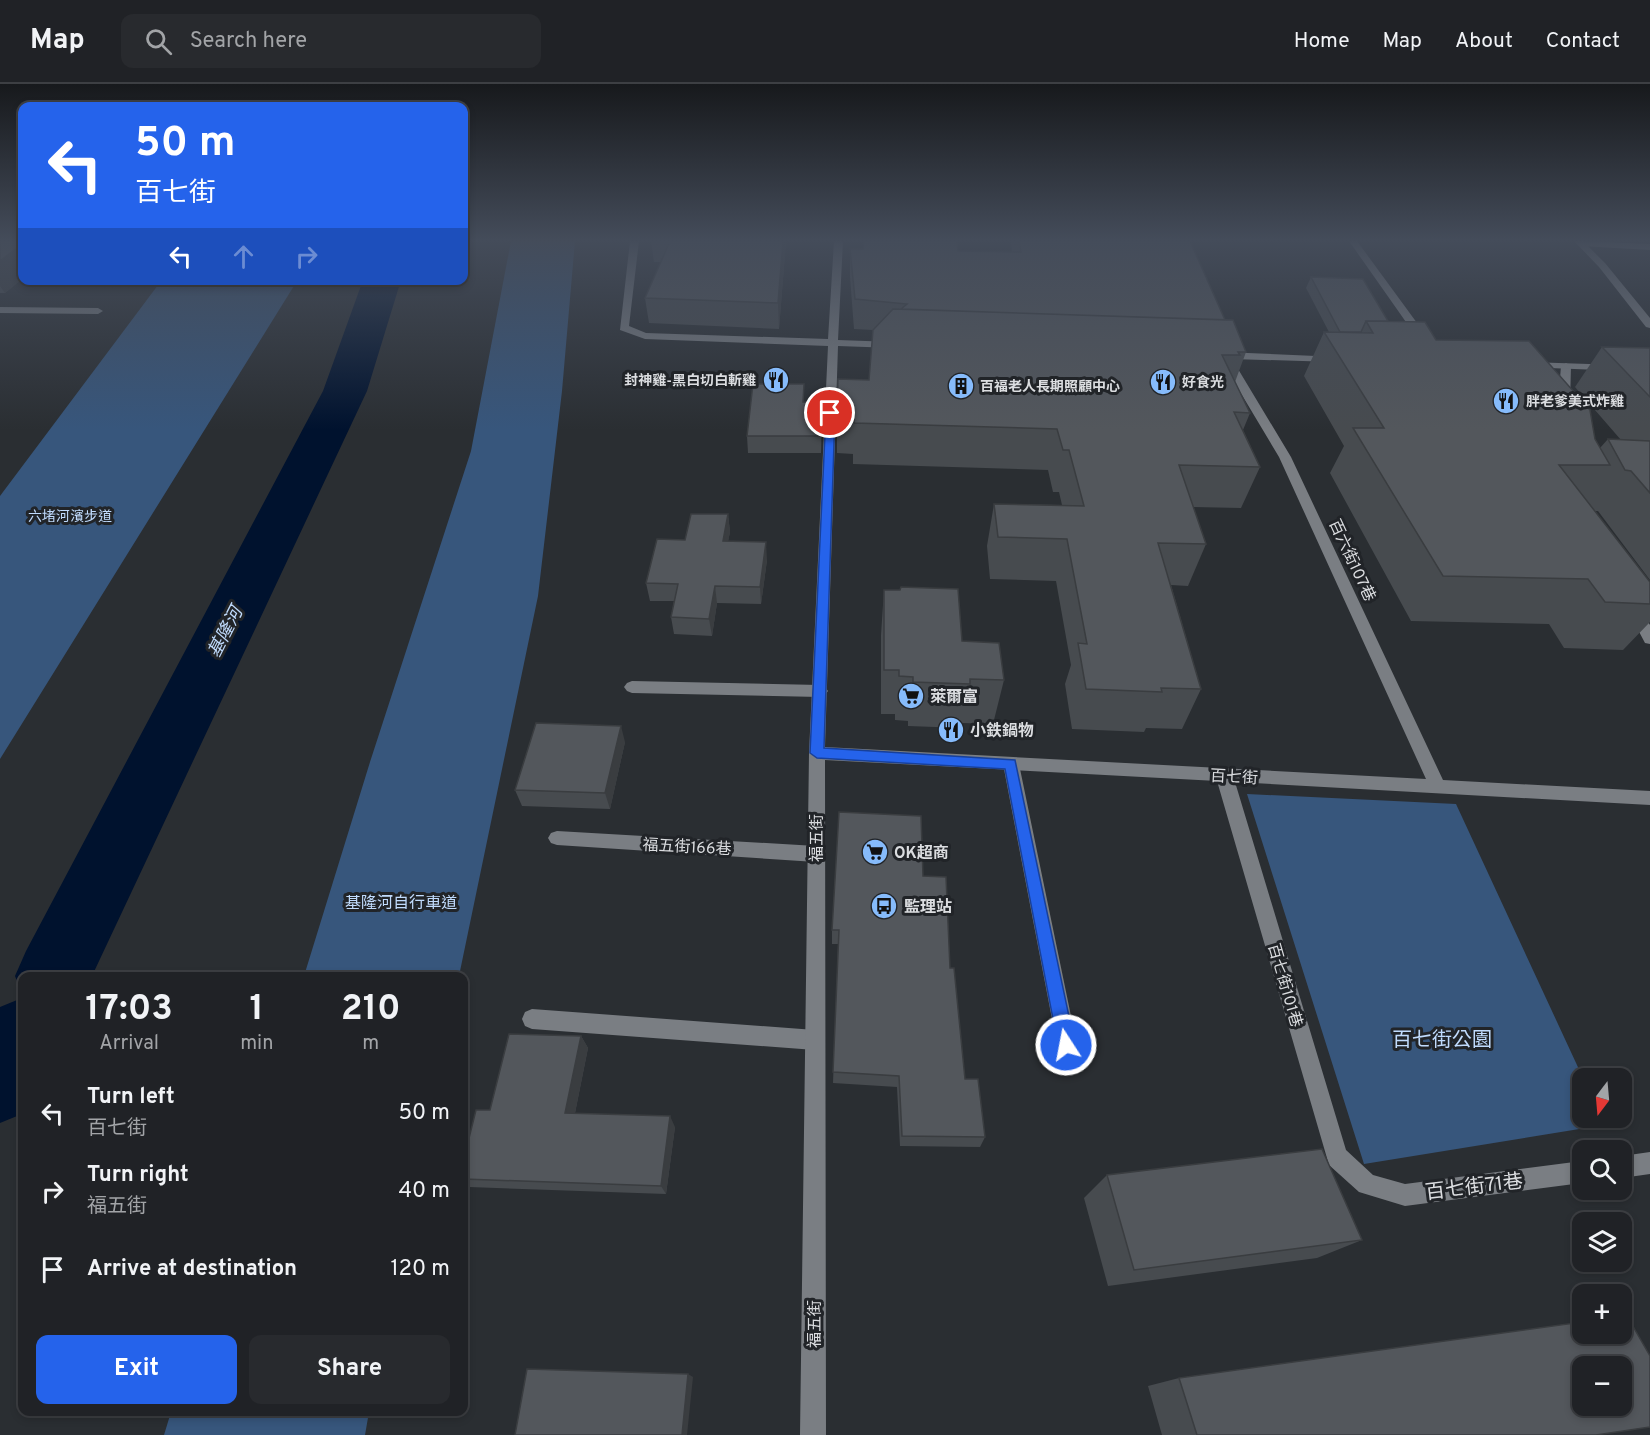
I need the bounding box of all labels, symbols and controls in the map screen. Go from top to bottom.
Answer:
search box [121,14,541,68]
text: Map [30,23,85,59]
icon: search [142,25,175,58]
text: Search here [190,28,307,55]
text: Home [1294,28,1350,55]
text: Map [1383,28,1422,55]
text: About [1455,28,1513,55]
text: Contact [1546,28,1620,55]
text: 50 m [135,118,236,171]
icon: left [36,126,114,204]
text: 百七街 [135,177,216,211]
icon: left [164,240,197,273]
icon: ahead [227,240,260,273]
icon: right [290,240,323,273]
restaurant icon: 封神雞-黑白切白斬雞 [761,365,791,395]
restaurant icon: 好食光 [1148,367,1178,397]
building icon: 百福老人長期照顧中心 [946,371,976,401]
place label: 封神雞-黑白切白斬雞 [624,372,756,390]
place label: 好食光 [1182,374,1224,392]
place label: 百福老人長期照顧中心 [980,379,1120,396]
restaurant icon: 胖老爹美式炸雞 [1491,386,1521,416]
pin [804,387,855,438]
place label: 胖老爹美式炸雞 [1526,393,1624,411]
icon: arrive [813,396,846,429]
park label: 六堵河濱步道 [28,509,112,526]
street label: 百六街107巷 [1324,517,1379,605]
water label: 基隆河 [204,601,250,662]
supermarket icon: 萊爾富 [896,681,926,711]
place label: 萊爾富 [930,688,978,708]
restaurant icon: 小鉄鍋物 [936,715,966,745]
place label: 小鉄鍋物 [970,721,1034,742]
street label: 百七街 [1209,767,1258,789]
street label: 福五街 [808,814,828,862]
street label: 福五街166巷 [642,836,732,860]
supermarket icon: OK超商 [860,837,890,867]
place label: OK超商 [894,844,949,864]
bus stop icon: 監理站 [869,891,899,921]
park label: 基隆河自行車道 [345,894,457,914]
place label: 監理站 [904,898,952,918]
street label: 百七街101巷 [1263,941,1306,1030]
text: 17:03 [85,987,173,1033]
text: 1 [250,987,264,1033]
text: 210 [341,987,401,1033]
position arrow [1034,1013,1098,1077]
park label: 百七街公園 [1392,1028,1492,1054]
text: Arrival [99,1031,159,1057]
text: min [240,1031,273,1057]
text: m [362,1031,379,1057]
north arrow [1572,1068,1632,1128]
map controls [1572,1068,1632,1416]
text: Turn left [87,1084,175,1111]
icon: left [36,1097,69,1130]
text: 50 m [398,1100,450,1127]
text: 百七街 [87,1116,147,1142]
button: search [1572,1140,1632,1200]
text: Turn right [87,1162,189,1189]
street label: 百七街71巷 [1424,1169,1525,1207]
icon: right [36,1175,69,1208]
text: 40 m [398,1178,450,1205]
text: 福五街 [87,1194,147,1220]
button: layers [1572,1212,1632,1272]
icon: arrive [36,1253,69,1286]
text: Arrive at destination [87,1256,297,1283]
text: 120 m [390,1256,450,1283]
button: + [1572,1284,1632,1344]
street label: 福五街 [806,1300,826,1348]
button: Exit [36,1335,237,1404]
button: Share [249,1335,450,1404]
button: − [1572,1356,1632,1416]

